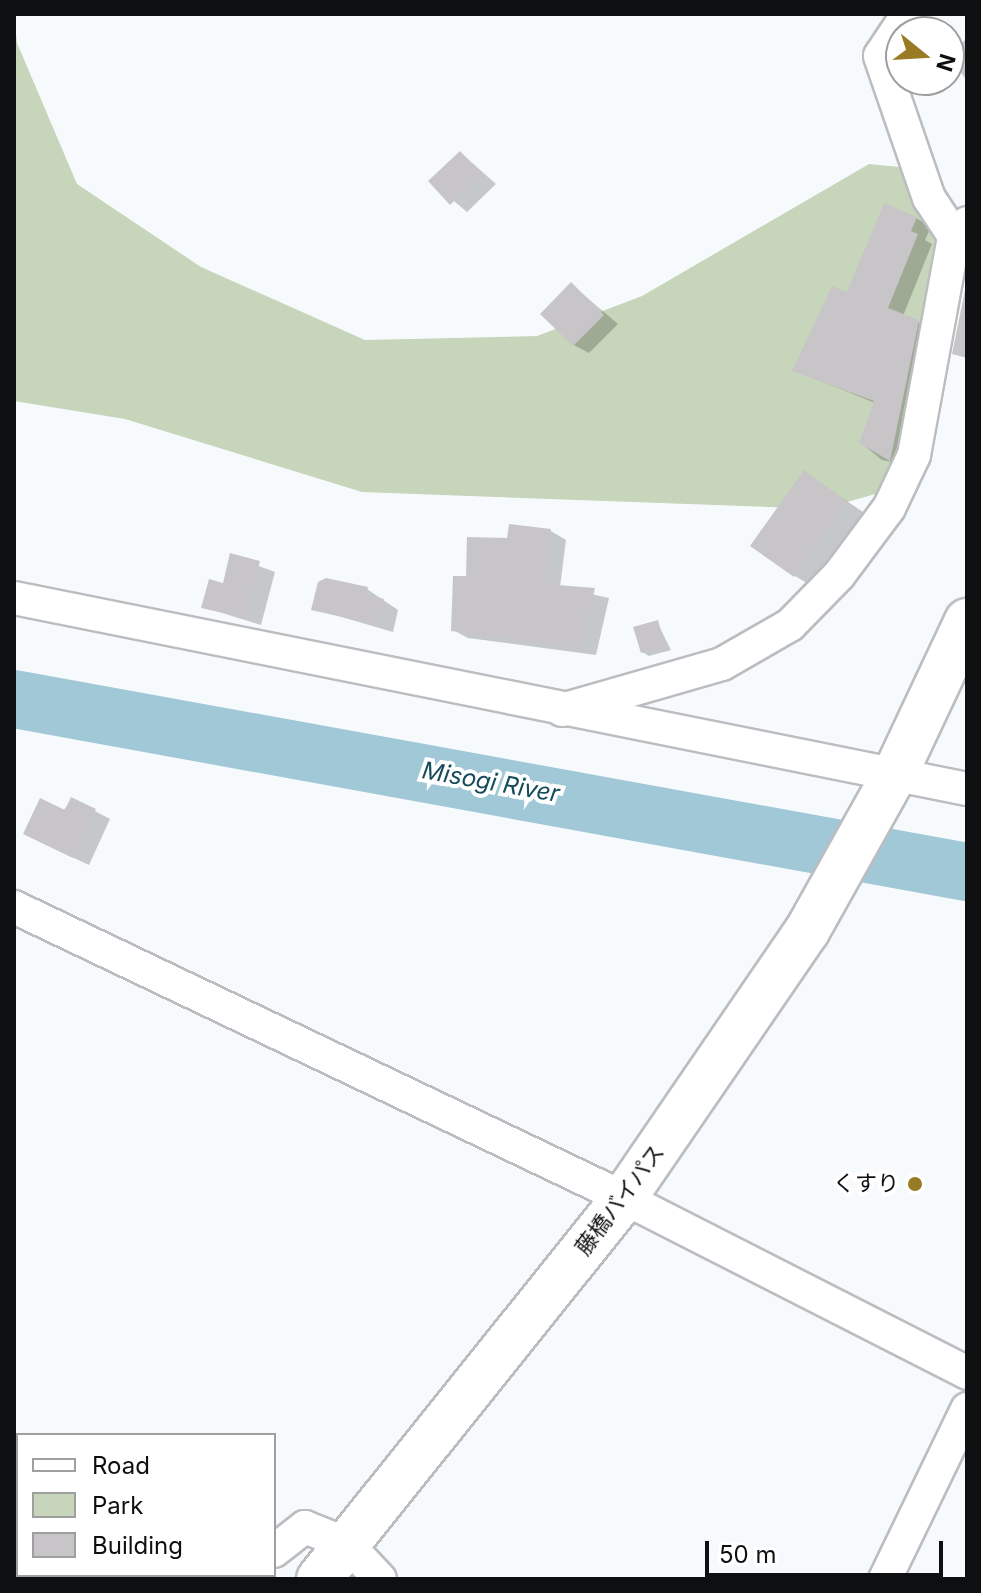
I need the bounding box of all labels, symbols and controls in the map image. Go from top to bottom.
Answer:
north arrow [885,16,965,96]
text: N [931,51,961,75]
water label: Misogi River [420,756,562,808]
street label: 藤橋バイパス [570,1139,670,1261]
place label: くすり [833,1171,899,1197]
marker: くすり [906,1175,924,1193]
legend [16,1433,276,1577]
text: Road [92,1451,150,1480]
text: Park [92,1491,143,1520]
scale bar [709,1525,947,1575]
text: Building [92,1531,183,1560]
text: 50 m [719,1540,777,1569]

